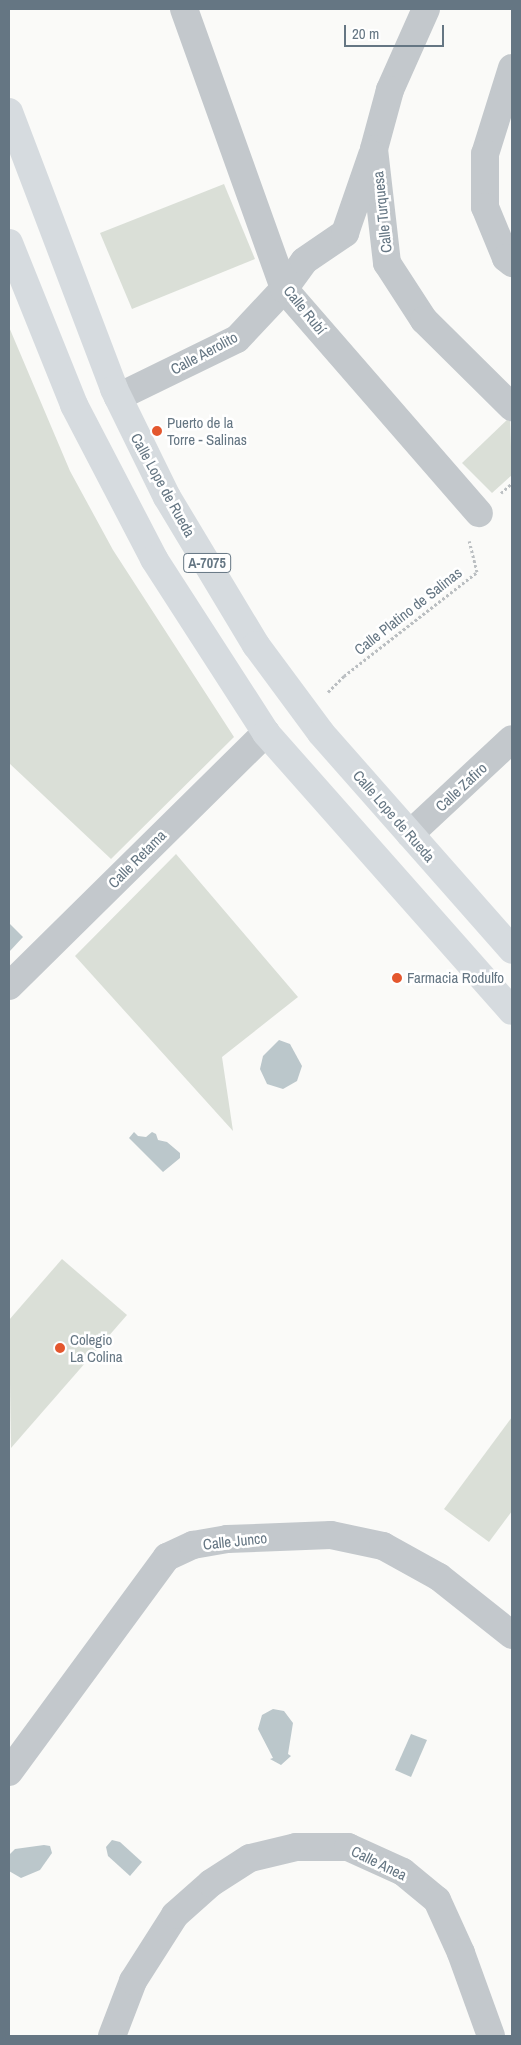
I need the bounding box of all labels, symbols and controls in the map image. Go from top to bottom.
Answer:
scale bar [346,15,446,47]
text: 20 m [352,23,379,44]
street label: Calle Turquesa [369,170,395,254]
street label: Calle Rubí [280,282,330,338]
street label: Calle Aerolito [167,328,241,378]
place label: Puerto de la Torre - Salinas [167,413,247,448]
marker: Puerto de la Torre - Salinas [151,425,163,437]
street label: Calle Lope de Rueda [127,430,199,540]
road number: A-7075 [182,552,232,574]
street label: Calle Platino de Salinas [351,563,465,659]
street label: Calle Zafiro [432,759,490,815]
street label: Calle Lope de Rueda [349,766,439,866]
street label: Calle Retama [104,826,170,892]
place label: Farmacia Rodulfo [407,969,504,987]
marker: Farmacia Rodulfo [391,972,403,984]
place label: Colegio La Colina [70,1330,123,1365]
marker: Colegio La Colina [54,1342,66,1354]
street label: Calle Junco [202,1529,268,1553]
street label: Calle Anea [348,1842,410,1884]

